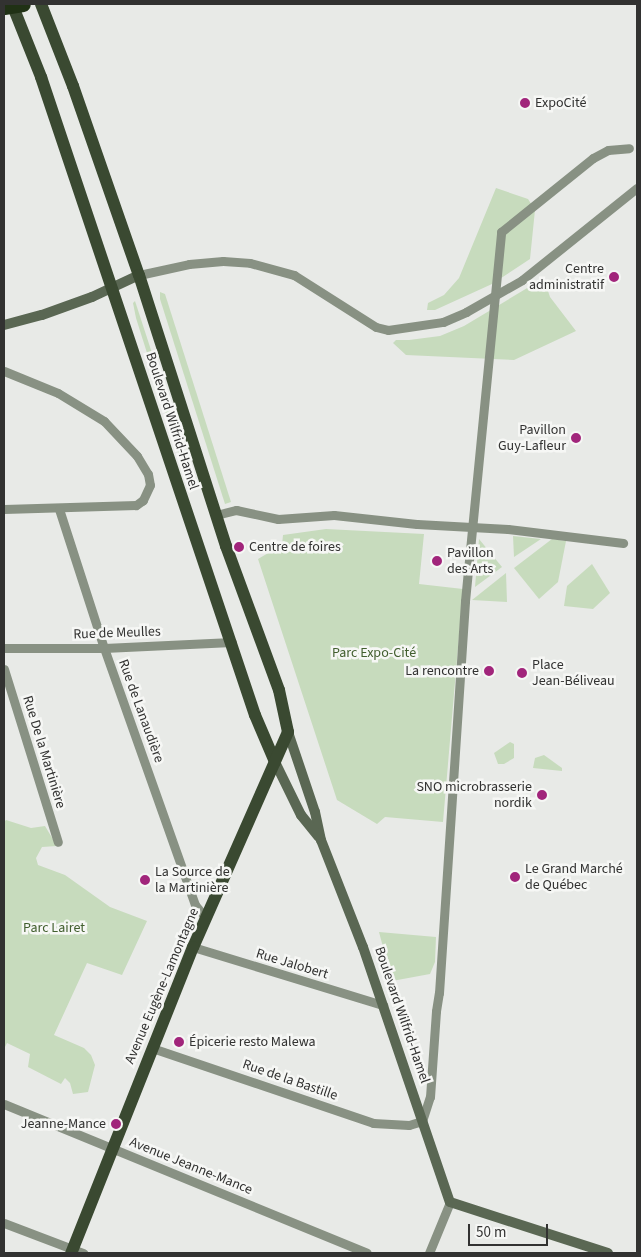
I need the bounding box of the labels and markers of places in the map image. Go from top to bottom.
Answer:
place label: ExpoCité [535,95,586,111]
marker: ExpoCité [519,97,531,109]
place label: Centre administratif [529,261,604,294]
marker: Centre administratif [608,271,620,283]
place label: Pavillon Guy-Lafleur [498,422,566,454]
marker: Pavillon Guy-Lafleur [570,432,582,444]
place label: Centre de foires [249,539,341,555]
marker: Centre de foires [233,541,245,553]
place label: Pavillon des Arts [447,545,494,578]
marker: Pavillon des Arts [431,555,443,567]
place label: Place Jean-Béliveau [532,657,615,690]
place label: La rencontre [405,663,479,679]
marker: La rencontre [483,665,495,677]
marker: Place Jean-Béliveau [516,667,528,679]
place label: SNO microbrasserie nordik [416,779,532,812]
marker: SNO microbrasserie nordik [536,789,548,801]
place label: Le Grand Marché de Québec [525,861,623,894]
place label: La Source de la Martinière [155,864,230,896]
marker: Le Grand Marché de Québec [509,871,521,883]
marker: La Source de la Martinière [139,874,151,886]
place label: Épicerie resto Malewa [189,1034,316,1050]
marker: Épicerie resto Malewa [173,1036,185,1048]
place label: Jeanne-Mance [21,1116,106,1132]
marker: Jeanne-Mance [110,1118,122,1130]

